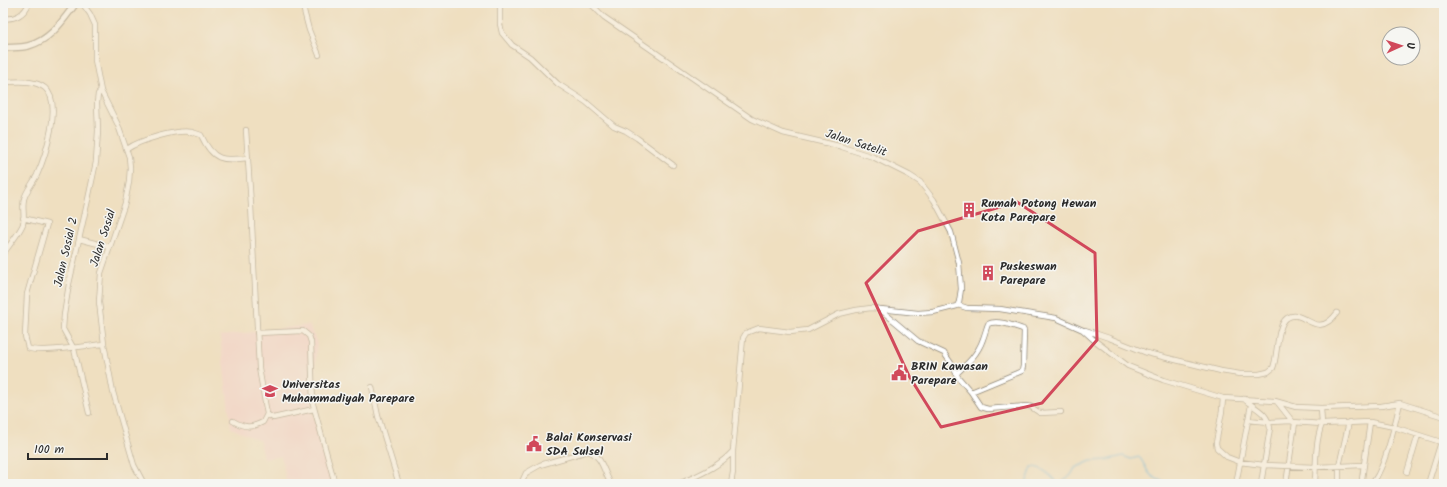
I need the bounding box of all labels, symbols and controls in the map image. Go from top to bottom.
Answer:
north arrow [1381,26,1421,66]
text: U [1401,42,1419,50]
street label: Jalan Satelit [823,124,889,162]
place label: Rumah Potong Hewan Kota Parepare [981,194,1097,227]
building icon: Rumah Potong Hewan Kota Parepare [960,201,978,219]
street label: Jalan Sosial [85,207,121,269]
street label: Jalan Sosial 2 [49,215,83,289]
place label: Puskeswan Parepare [1000,257,1057,290]
building icon: Puskeswan Parepare [979,264,997,282]
place label: BRIN Kawasan Parepare [911,357,988,390]
public building icon: BRIN Kawasan Parepare [890,364,908,382]
place label: Universitas Muhammadiyah Parepare [282,375,415,408]
school or university icon: Universitas Muhammadiyah Parepare [261,382,279,400]
place label: Balai Konservasi SDA Sulsel [546,428,633,461]
scale bar [28,435,107,461]
public building icon: Balai Konservasi SDA Sulsel [525,435,543,453]
text: 100 m [34,440,65,459]

